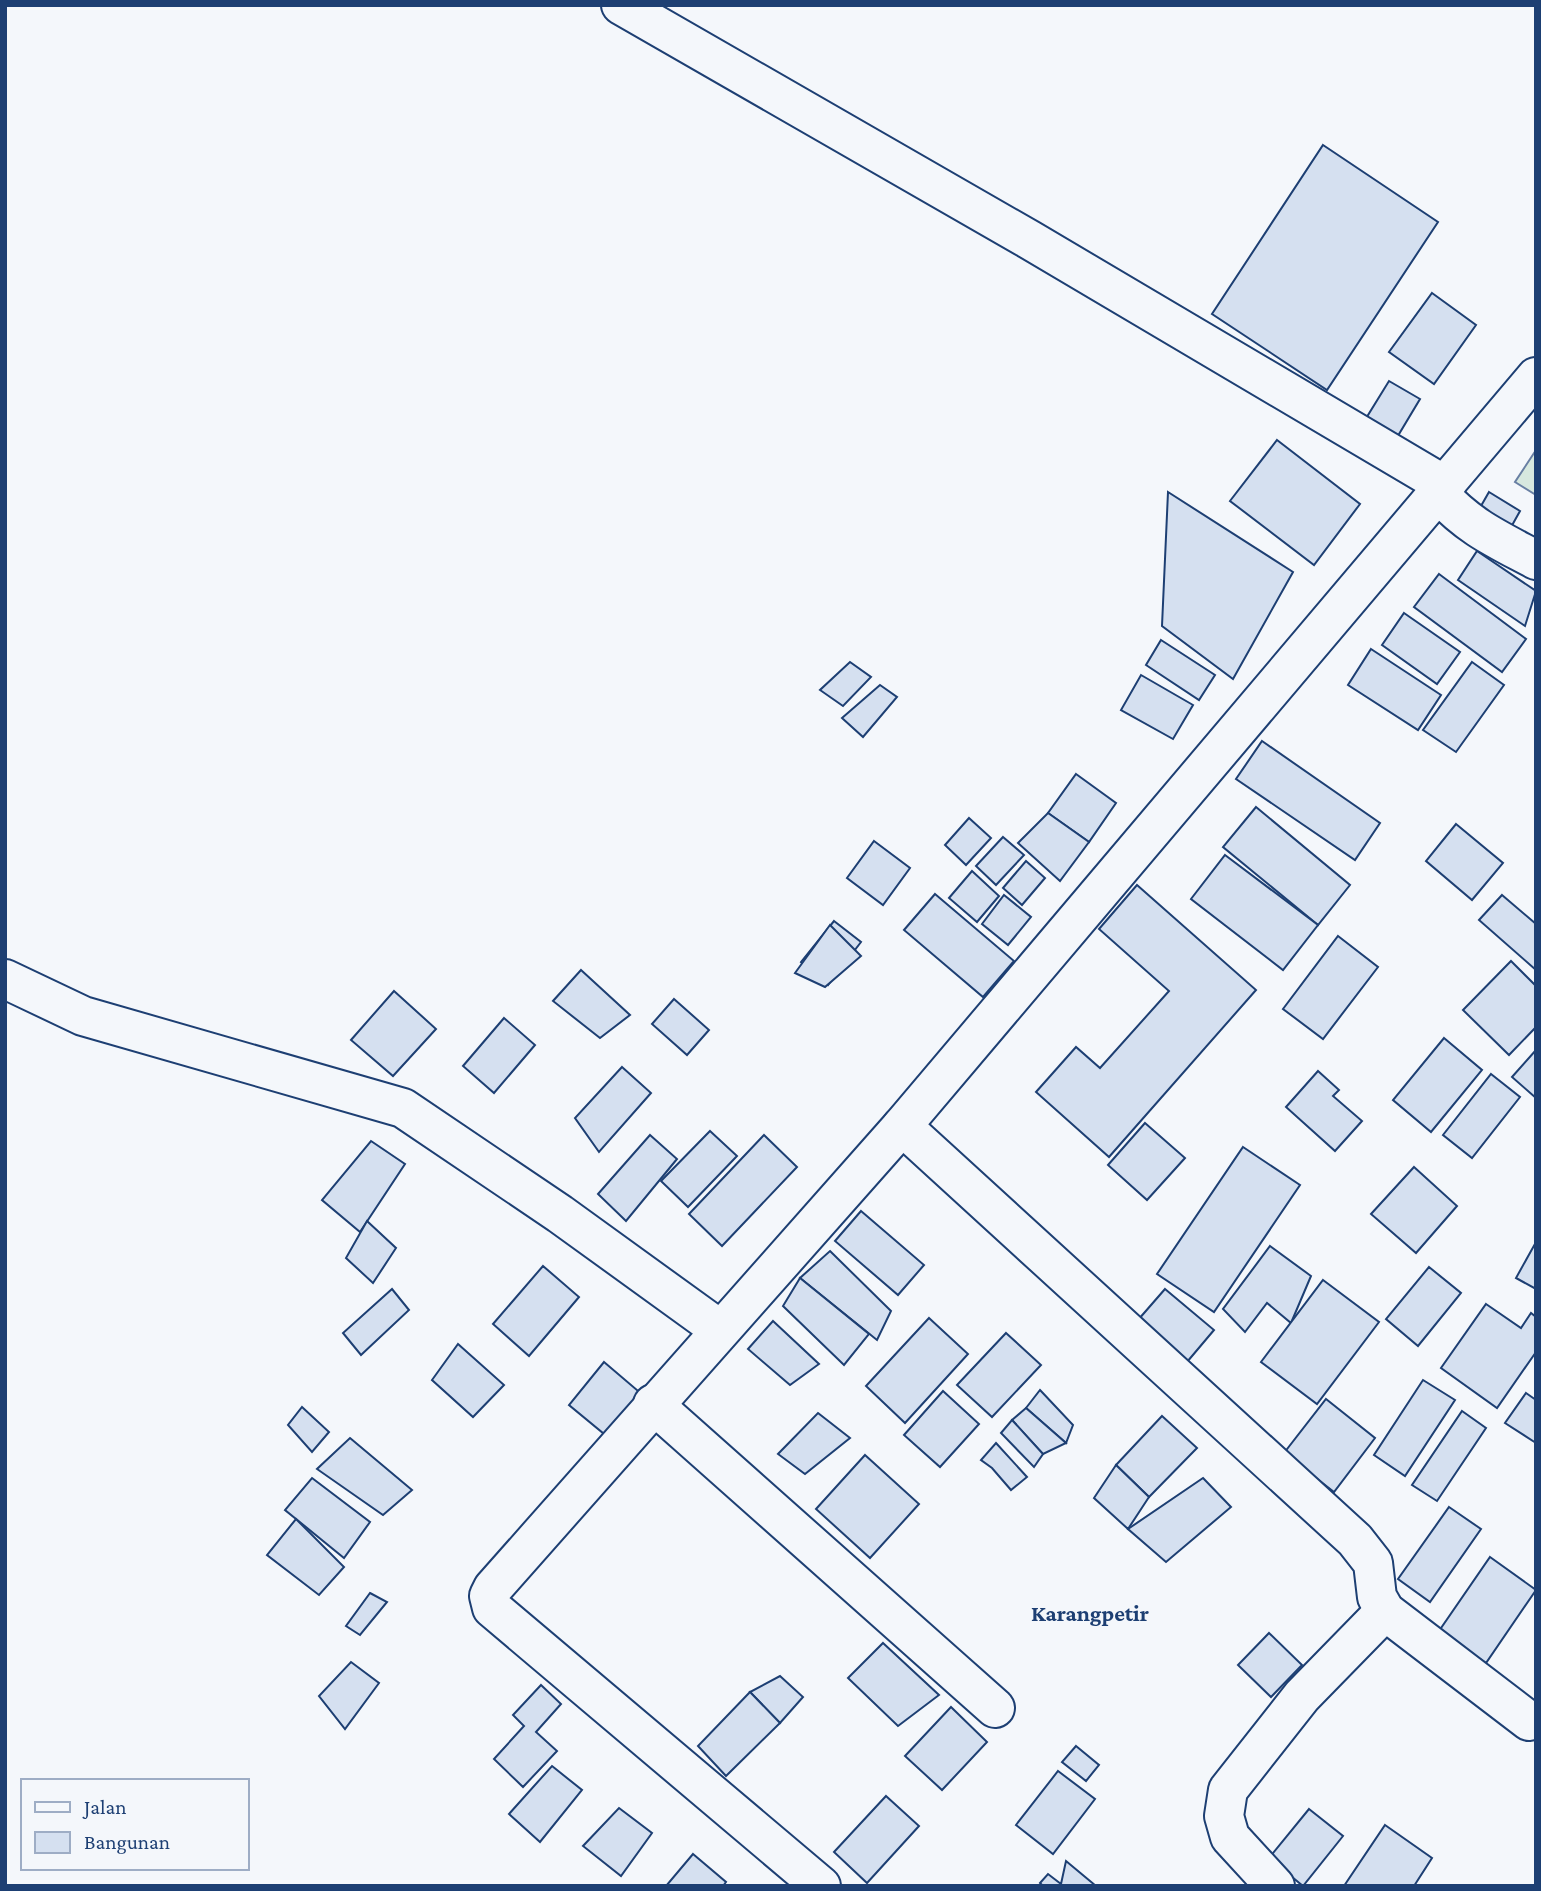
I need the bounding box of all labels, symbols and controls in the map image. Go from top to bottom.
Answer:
district label: Karangpetir [1031,1600,1149,1626]
legend [21,1779,248,1870]
text: Jalan [82,1795,126,1819]
text: Bangunan [84,1830,170,1854]

